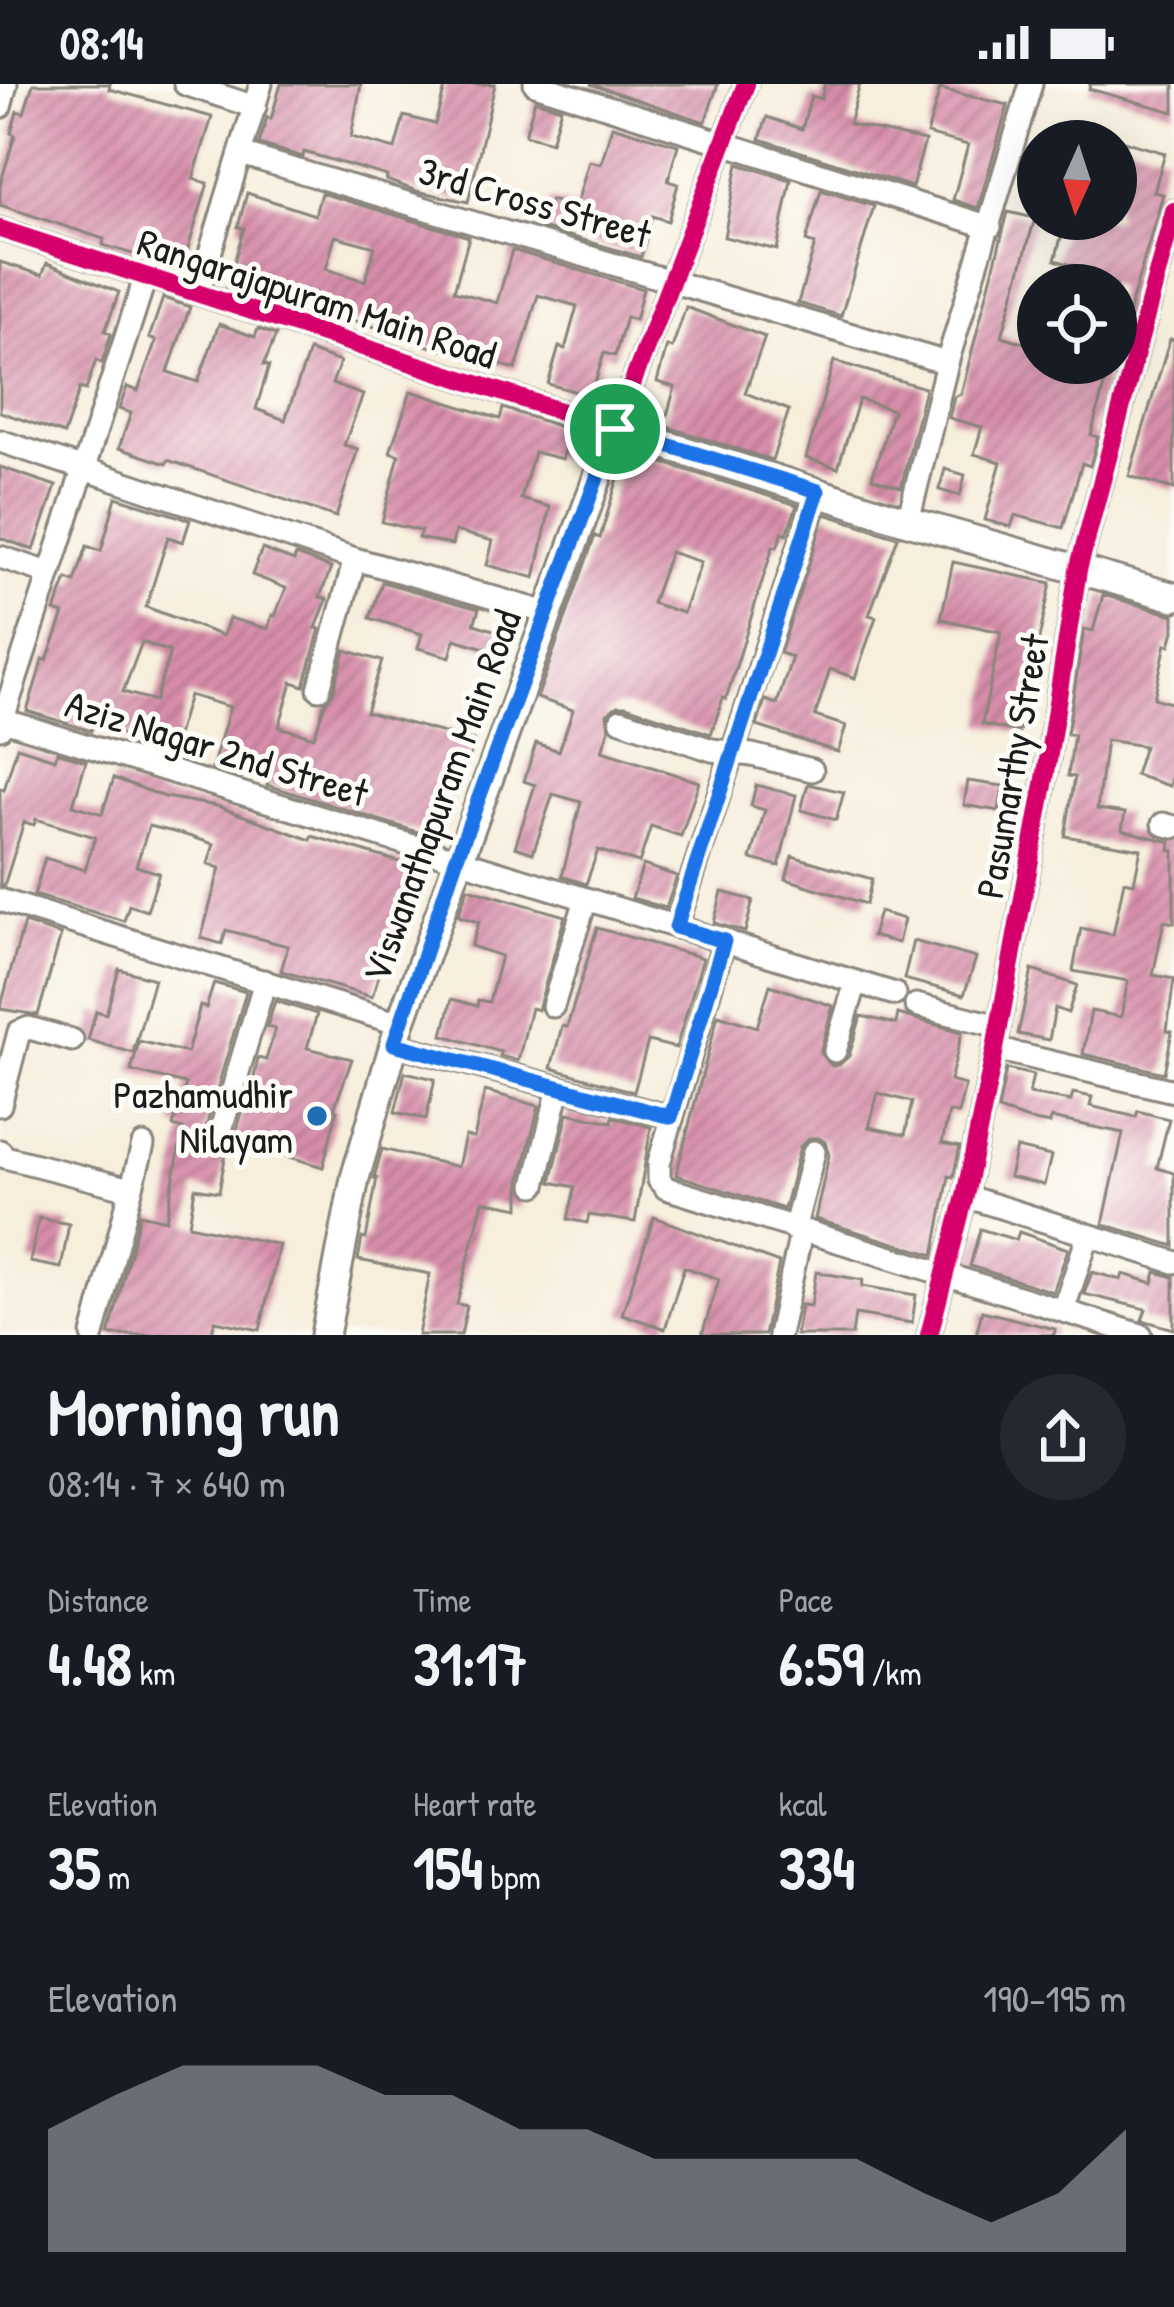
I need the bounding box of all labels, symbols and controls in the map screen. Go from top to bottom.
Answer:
text: 08:14 [60,12,143,73]
north arrow [1017,120,1137,240]
map controls [1017,120,1137,384]
street label: 3rd Cross Street [413,143,658,260]
street label: Rangarajapuram Main Road [131,215,503,380]
button: locate [1017,264,1137,384]
pin [564,378,666,480]
icon: arrive [582,396,648,462]
street label: Viswanathapuram Main Road [348,602,533,989]
street label: Pasumarthy Street [962,629,1061,902]
street label: Aziz Nagar 2nd Street [59,676,375,819]
place label: Pazhamudhir Nilayam [113,1067,293,1165]
marker: Pazhamudhir Nilayam [304,1103,330,1129]
text: Morning run [48,1366,340,1456]
button: share [1000,1374,1126,1500]
text: 08:14 · 7 × 640 m [48,1456,285,1509]
text: Distance [48,1578,149,1622]
text: Time [413,1578,472,1622]
text: Pace [779,1578,833,1622]
text: 4.48 [48,1622,132,1704]
text: 31:17 [413,1622,527,1704]
text: 6:59 [779,1622,864,1704]
text: km [132,1651,176,1695]
text: /km [864,1651,922,1695]
text: Elevation [48,1782,158,1826]
text: Heart rate [413,1782,537,1826]
text: kcal [779,1782,827,1826]
text: 35 [48,1826,100,1908]
text: 154 [413,1826,483,1908]
text: 334 [779,1826,855,1908]
text: m [100,1855,130,1899]
text: bpm [483,1855,541,1899]
text: Elevation [48,1971,178,2024]
text: 190–195 m [983,1971,1126,2024]

